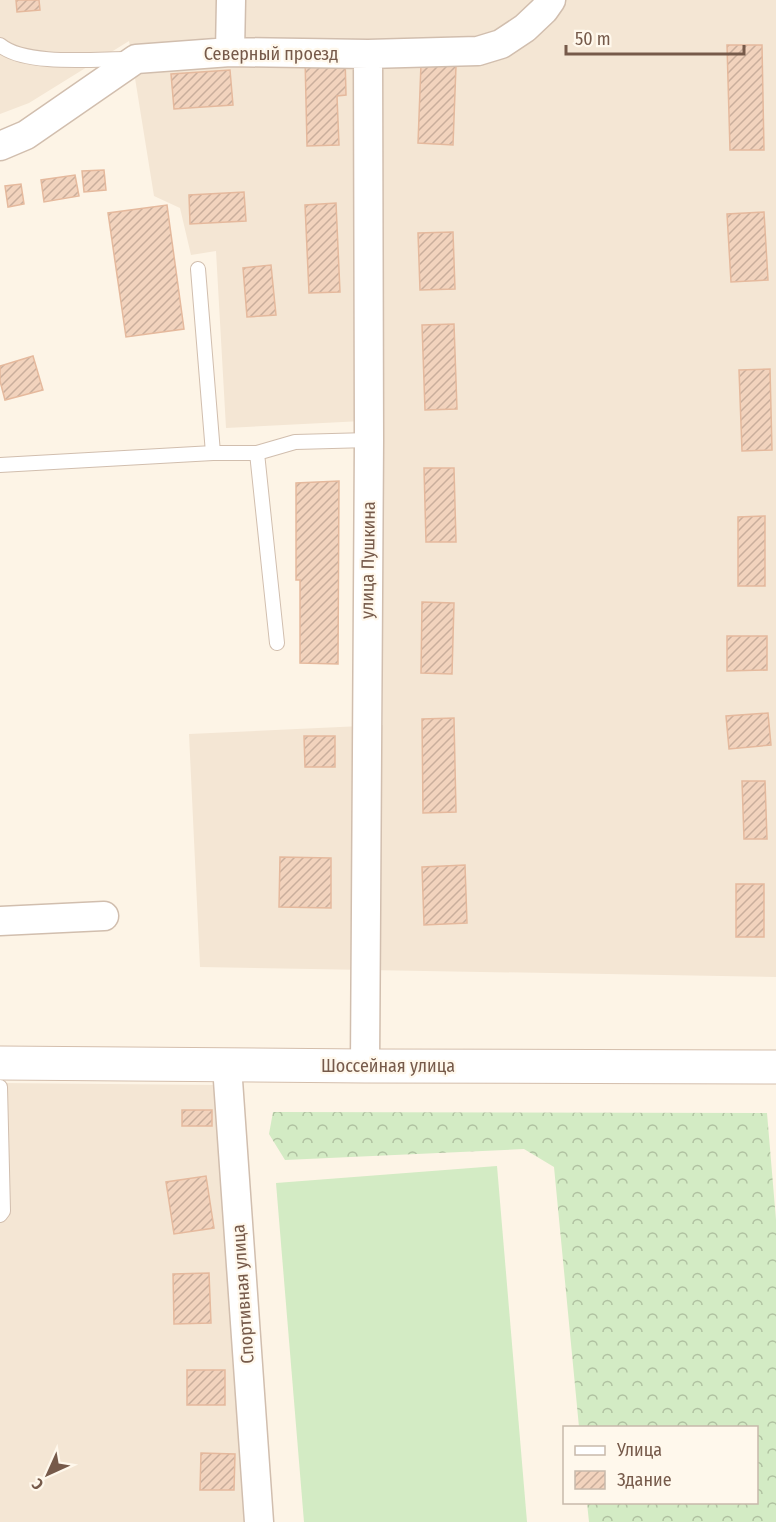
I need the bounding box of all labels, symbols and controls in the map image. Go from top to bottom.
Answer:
scale bar [566,18,744,56]
text: 50 m [575,28,611,50]
street label: Северный проезд [204,43,338,65]
street label: улица Пушкина [356,501,380,619]
street label: Шоссейная улица [321,1055,455,1077]
street label: Спортивная улица [227,1223,259,1364]
legend [563,1426,758,1504]
text: Улица [616,1439,662,1461]
north arrow [18,1444,78,1504]
text: Здание [617,1469,672,1491]
text: С [28,1474,47,1494]

